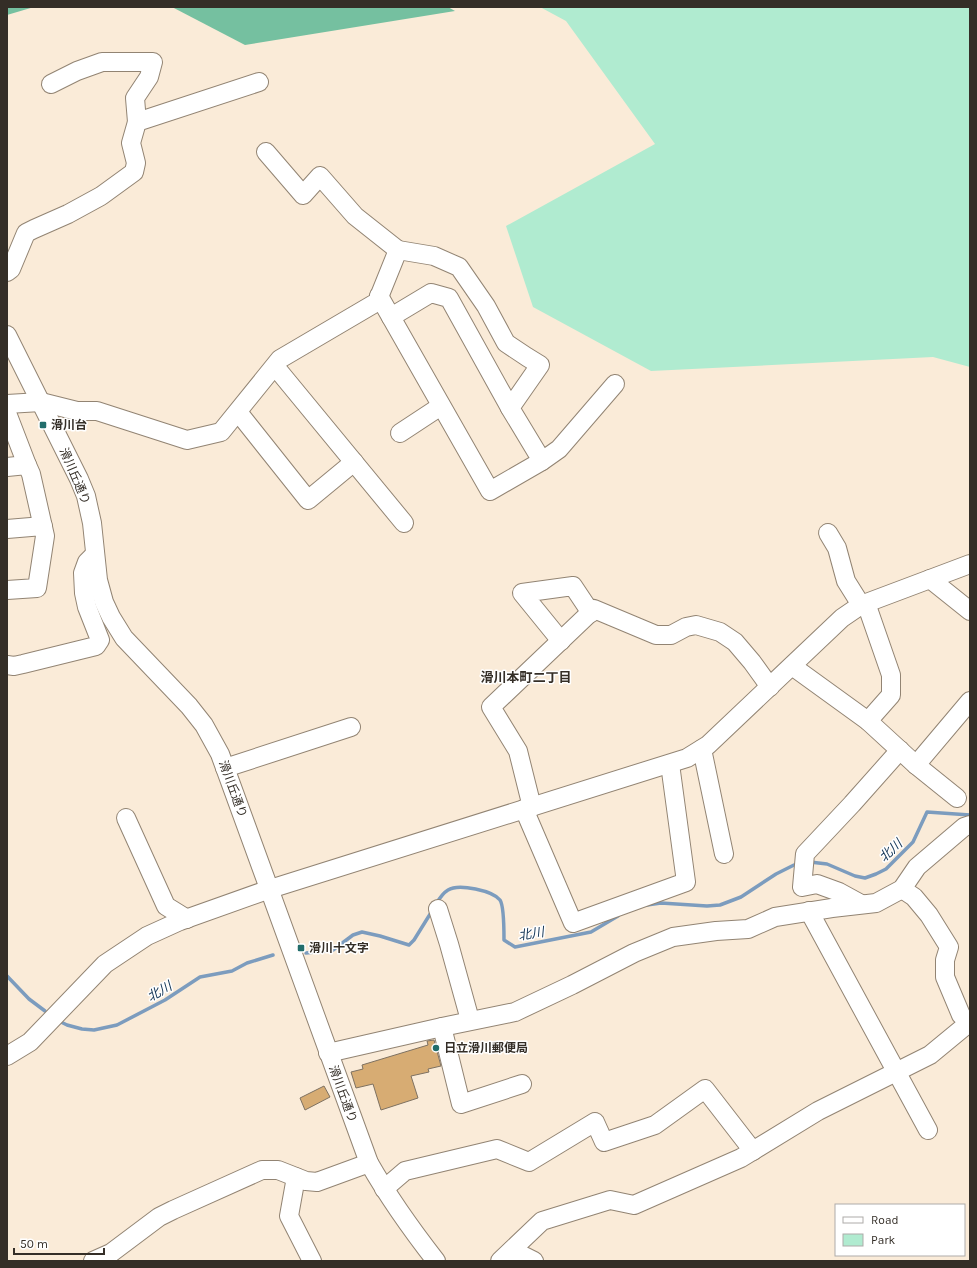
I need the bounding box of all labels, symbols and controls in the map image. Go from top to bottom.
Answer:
place label: 滑川台 [51,418,87,432]
marker: 滑川台 [38,420,48,430]
street label: 滑川丘通り [57,446,93,506]
district label: 滑川本町二丁目 [480,670,572,685]
street label: 滑川丘通り [216,758,250,820]
water label: 北川 [876,835,906,865]
water label: 北川 [517,924,547,943]
place label: 滑川十文字 [309,941,369,955]
marker: 滑川十文字 [296,943,306,953]
water label: 北川 [144,977,176,1004]
place label: 日立滑川郵便局 [444,1041,528,1055]
marker: 日立滑川郵便局 [431,1043,441,1053]
street label: 滑川丘通り [326,1063,360,1125]
legend [835,1204,965,1256]
text: Road [871,1213,899,1227]
scale bar [14,1230,104,1256]
text: Park [871,1233,896,1247]
text: 50 m [20,1237,48,1251]

